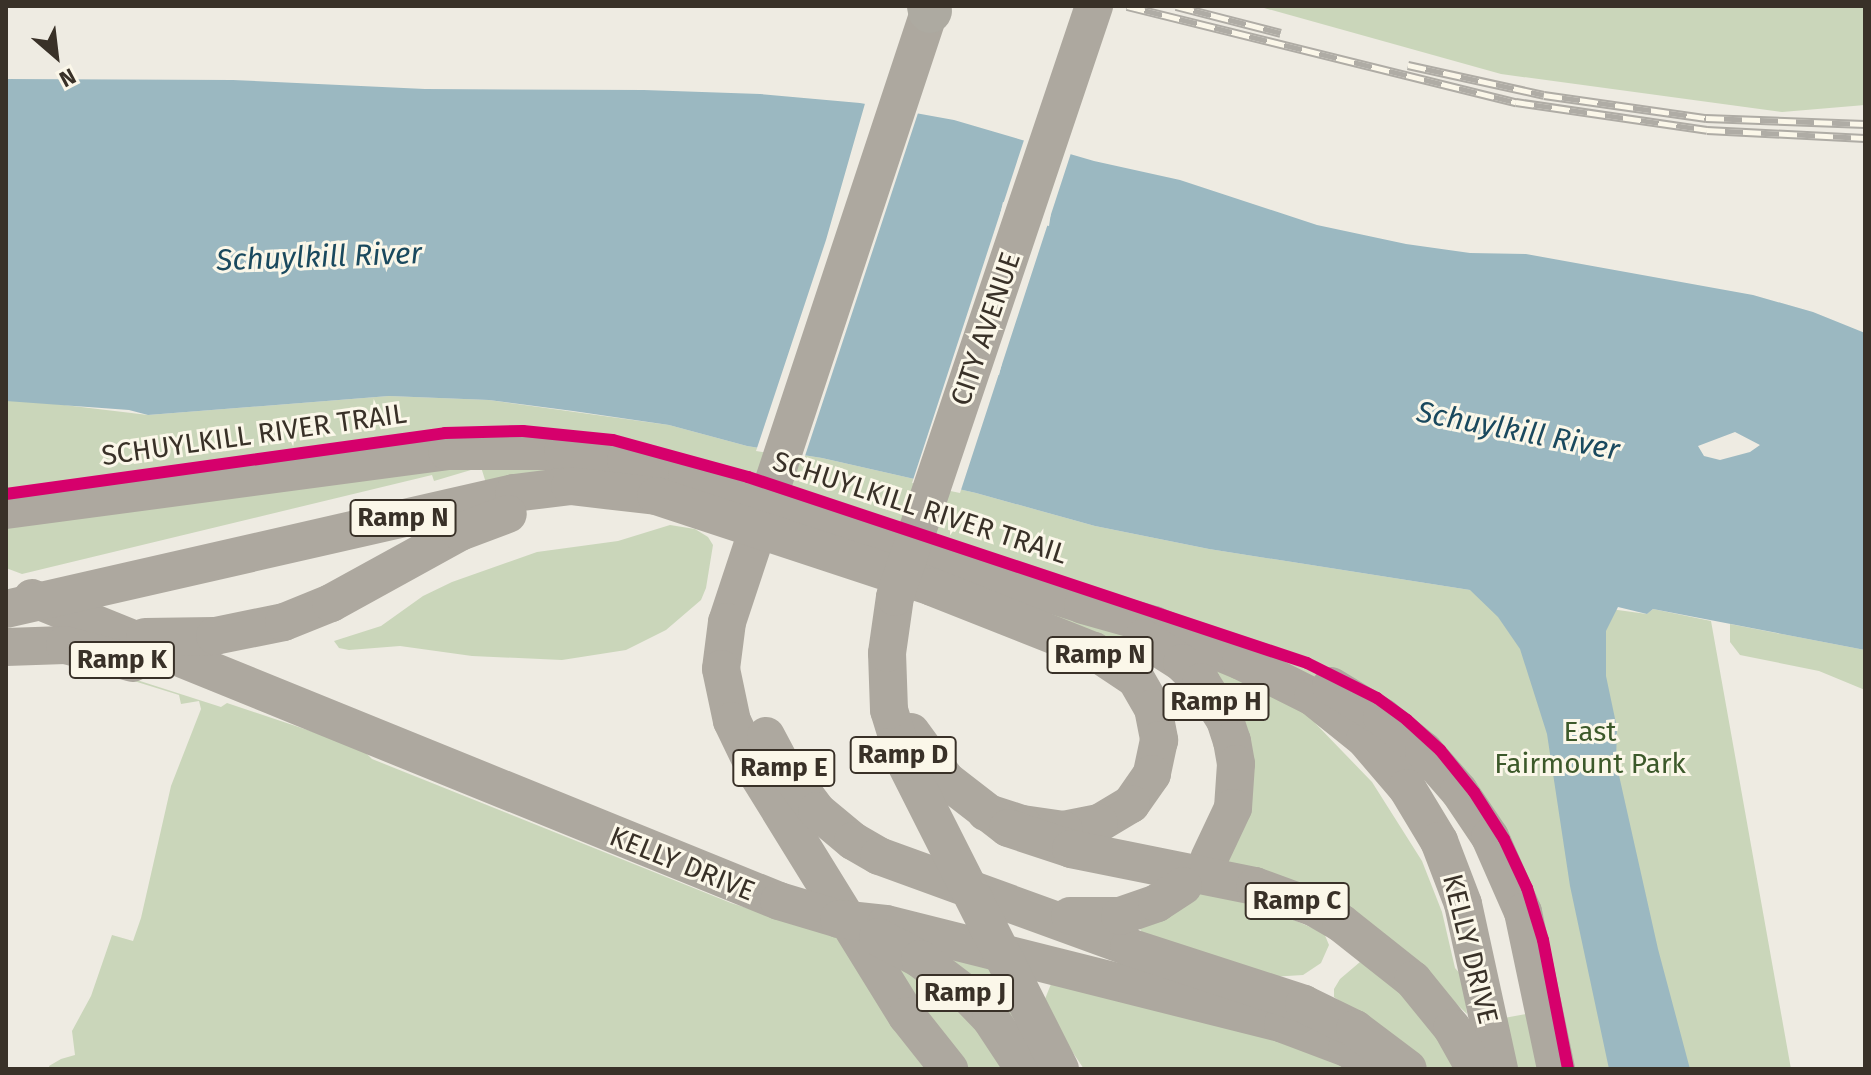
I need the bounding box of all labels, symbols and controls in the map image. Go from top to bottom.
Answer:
north arrow [16,16,96,96]
text: N [55,62,80,93]
water label: Schuylkill River [216,235,422,279]
street label: CITY AVENUE [944,248,1028,410]
water label: Schuylkill River [1414,394,1622,468]
street label: SCHUYLKILL RIVER TRAIL [99,397,409,473]
street label: SCHUYLKILL RIVER TRAIL [768,444,1072,572]
road number: Ramp N [349,496,457,540]
road number: Ramp N [1046,633,1154,677]
road number: Ramp K [68,638,176,682]
road number: Ramp H [1162,680,1270,724]
park label: East Fairmount Park [1494,715,1686,781]
road number: Ramp D [849,733,957,777]
road number: Ramp E [732,746,836,790]
street label: KELLY DRIVE [605,820,759,908]
street label: KELLY DRIVE [1435,870,1505,1028]
road number: Ramp C [1243,879,1351,923]
road number: Ramp J [915,971,1015,1015]

